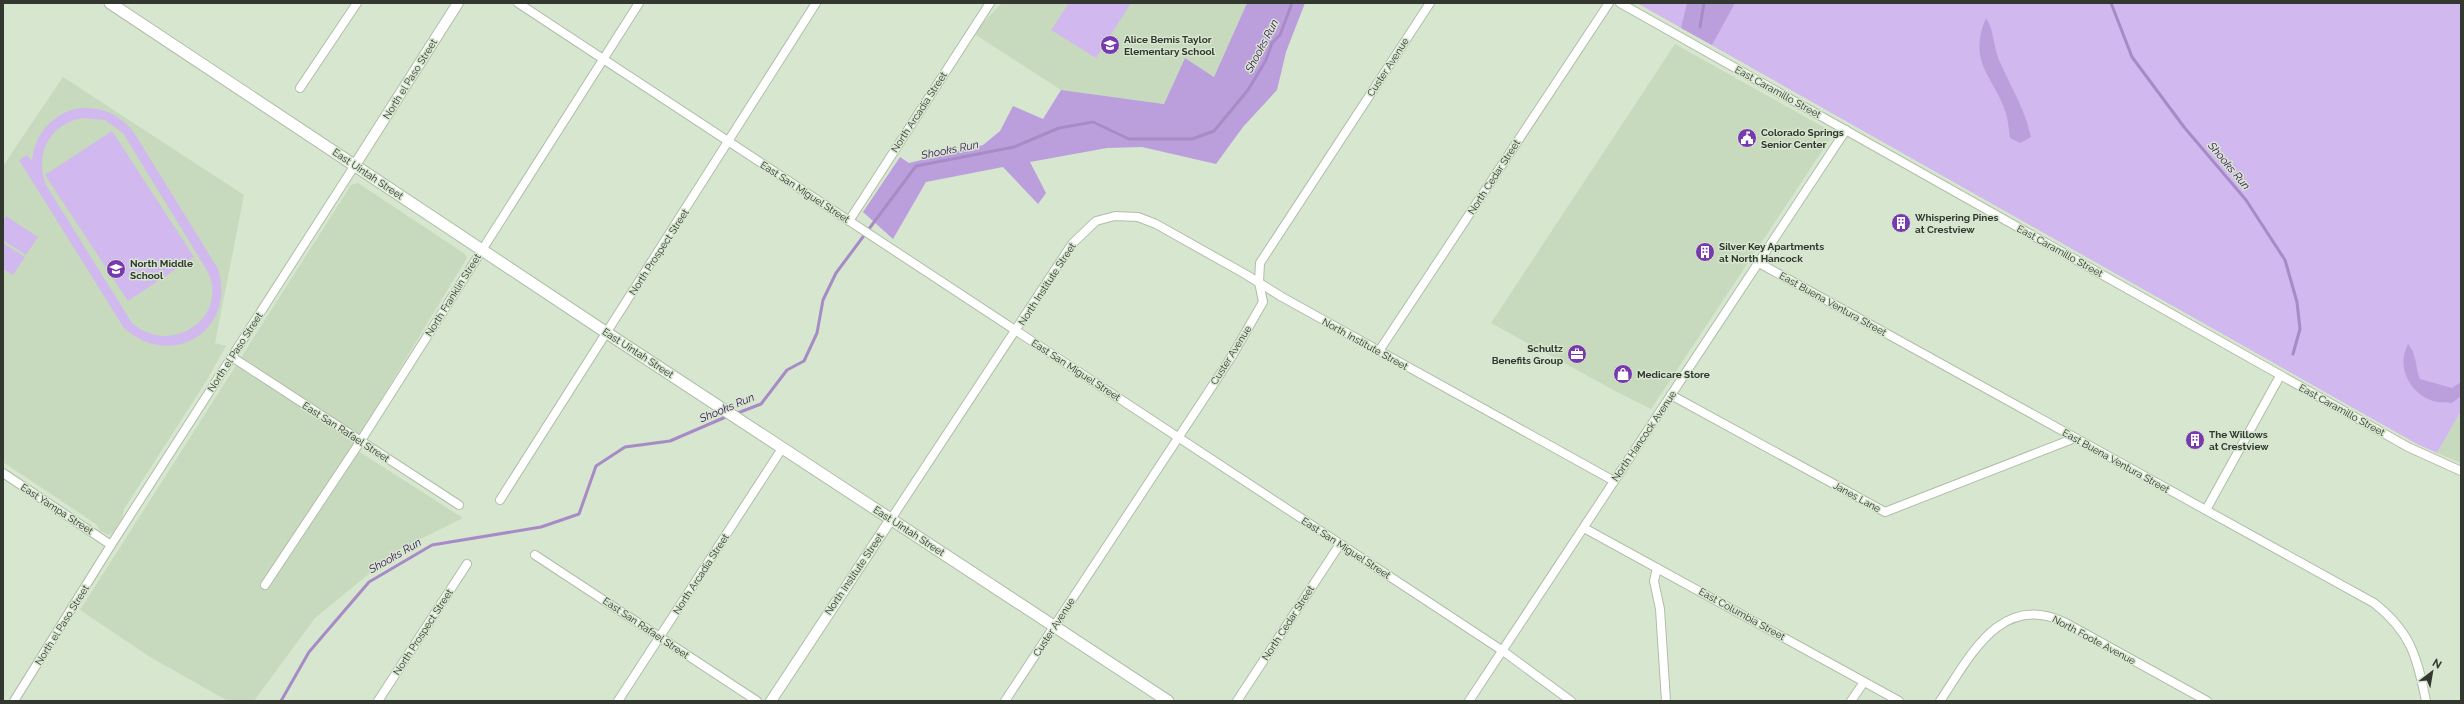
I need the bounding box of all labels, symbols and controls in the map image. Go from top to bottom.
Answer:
water label: Shooks Run [1242,17,1281,76]
school or university icon: Alice Bemis Taylor Elementary School [1099,34,1121,56]
place label: Alice Bemis Taylor Elementary School [1124,34,1216,57]
street label: North el Paso Street [381,36,439,121]
street label: Custer Avenue [1365,36,1411,98]
street label: East Caramillo Street [1733,64,1823,121]
street label: North Arcadia Street [889,69,949,154]
public building icon: Colorado Springs Senior Center [1736,127,1758,149]
place label: Colorado Springs Senior Center [1761,127,1844,150]
street label: North Cedar Street [1466,137,1523,216]
water label: Shooks Run [919,138,980,162]
water label: Shooks Run [2205,139,2253,192]
street label: East Uintah Street [331,146,406,202]
street label: East San Miguel Street [758,159,852,225]
street label: North Prospect Street [627,206,691,297]
building icon: Whispering Pines at Crestview [1890,212,1912,234]
place label: Whispering Pines at Crestview [1915,212,1998,235]
street label: East Caramillo Street [2015,223,2105,280]
street label: North Institute Street [1016,240,1078,327]
building icon: Silver Key Apartments at North Hancock [1694,241,1716,263]
place label: Silver Key Apartments at North Hancock [1719,241,1824,264]
street label: North Franklin Street [423,251,483,338]
school or university icon: North Middle School [105,258,127,280]
place label: North Middle School [130,258,193,281]
street label: East Buena Ventura Street [1778,270,1889,338]
street label: North el Paso Street [205,310,265,394]
street label: North Institute Street [1320,316,1410,372]
street label: Custer Avenue [1208,323,1254,386]
street label: East Uintah Street [600,326,676,380]
street label: East San Miguel Street [1029,337,1123,403]
place label: Schultz Benefits Group [1492,343,1564,366]
office icon: Schultz Benefits Group [1566,343,1588,365]
shop icon: Medicare Store [1612,363,1634,385]
place label: Medicare Store [1637,369,1710,380]
street label: East Caramillo Street [2297,382,2387,439]
street label: North Hancock Avenue [1610,388,1679,483]
water label: Shooks Run [697,391,756,426]
street label: East San Rafael Street [301,400,392,465]
street label: East Buena Ventura Street [2061,427,2172,495]
building icon: The Willows at Crestview [2184,429,2206,451]
place label: The Willows at Crestview [2209,429,2269,452]
street label: Janes Lane [1831,480,1883,515]
street label: East Yampa Street [19,482,96,537]
street label: East Uintah Street [871,504,947,558]
street label: East San Miguel Street [1299,515,1393,581]
street label: North Arcadia Street [671,531,731,616]
street label: North Institute Street [823,531,886,617]
water label: Shooks Run [366,536,423,577]
street label: North el Paso Street [33,582,91,667]
street label: North Cedar Street [1260,583,1317,662]
street label: North Prospect Street [391,586,455,677]
street label: East Columbia Street [1697,586,1788,643]
street label: East San Rafael Street [601,595,692,661]
street label: Custer Avenue [1031,596,1077,658]
street label: North Foote Avenue [2050,613,2138,667]
north arrow [2412,652,2452,692]
text: N [2430,656,2444,672]

